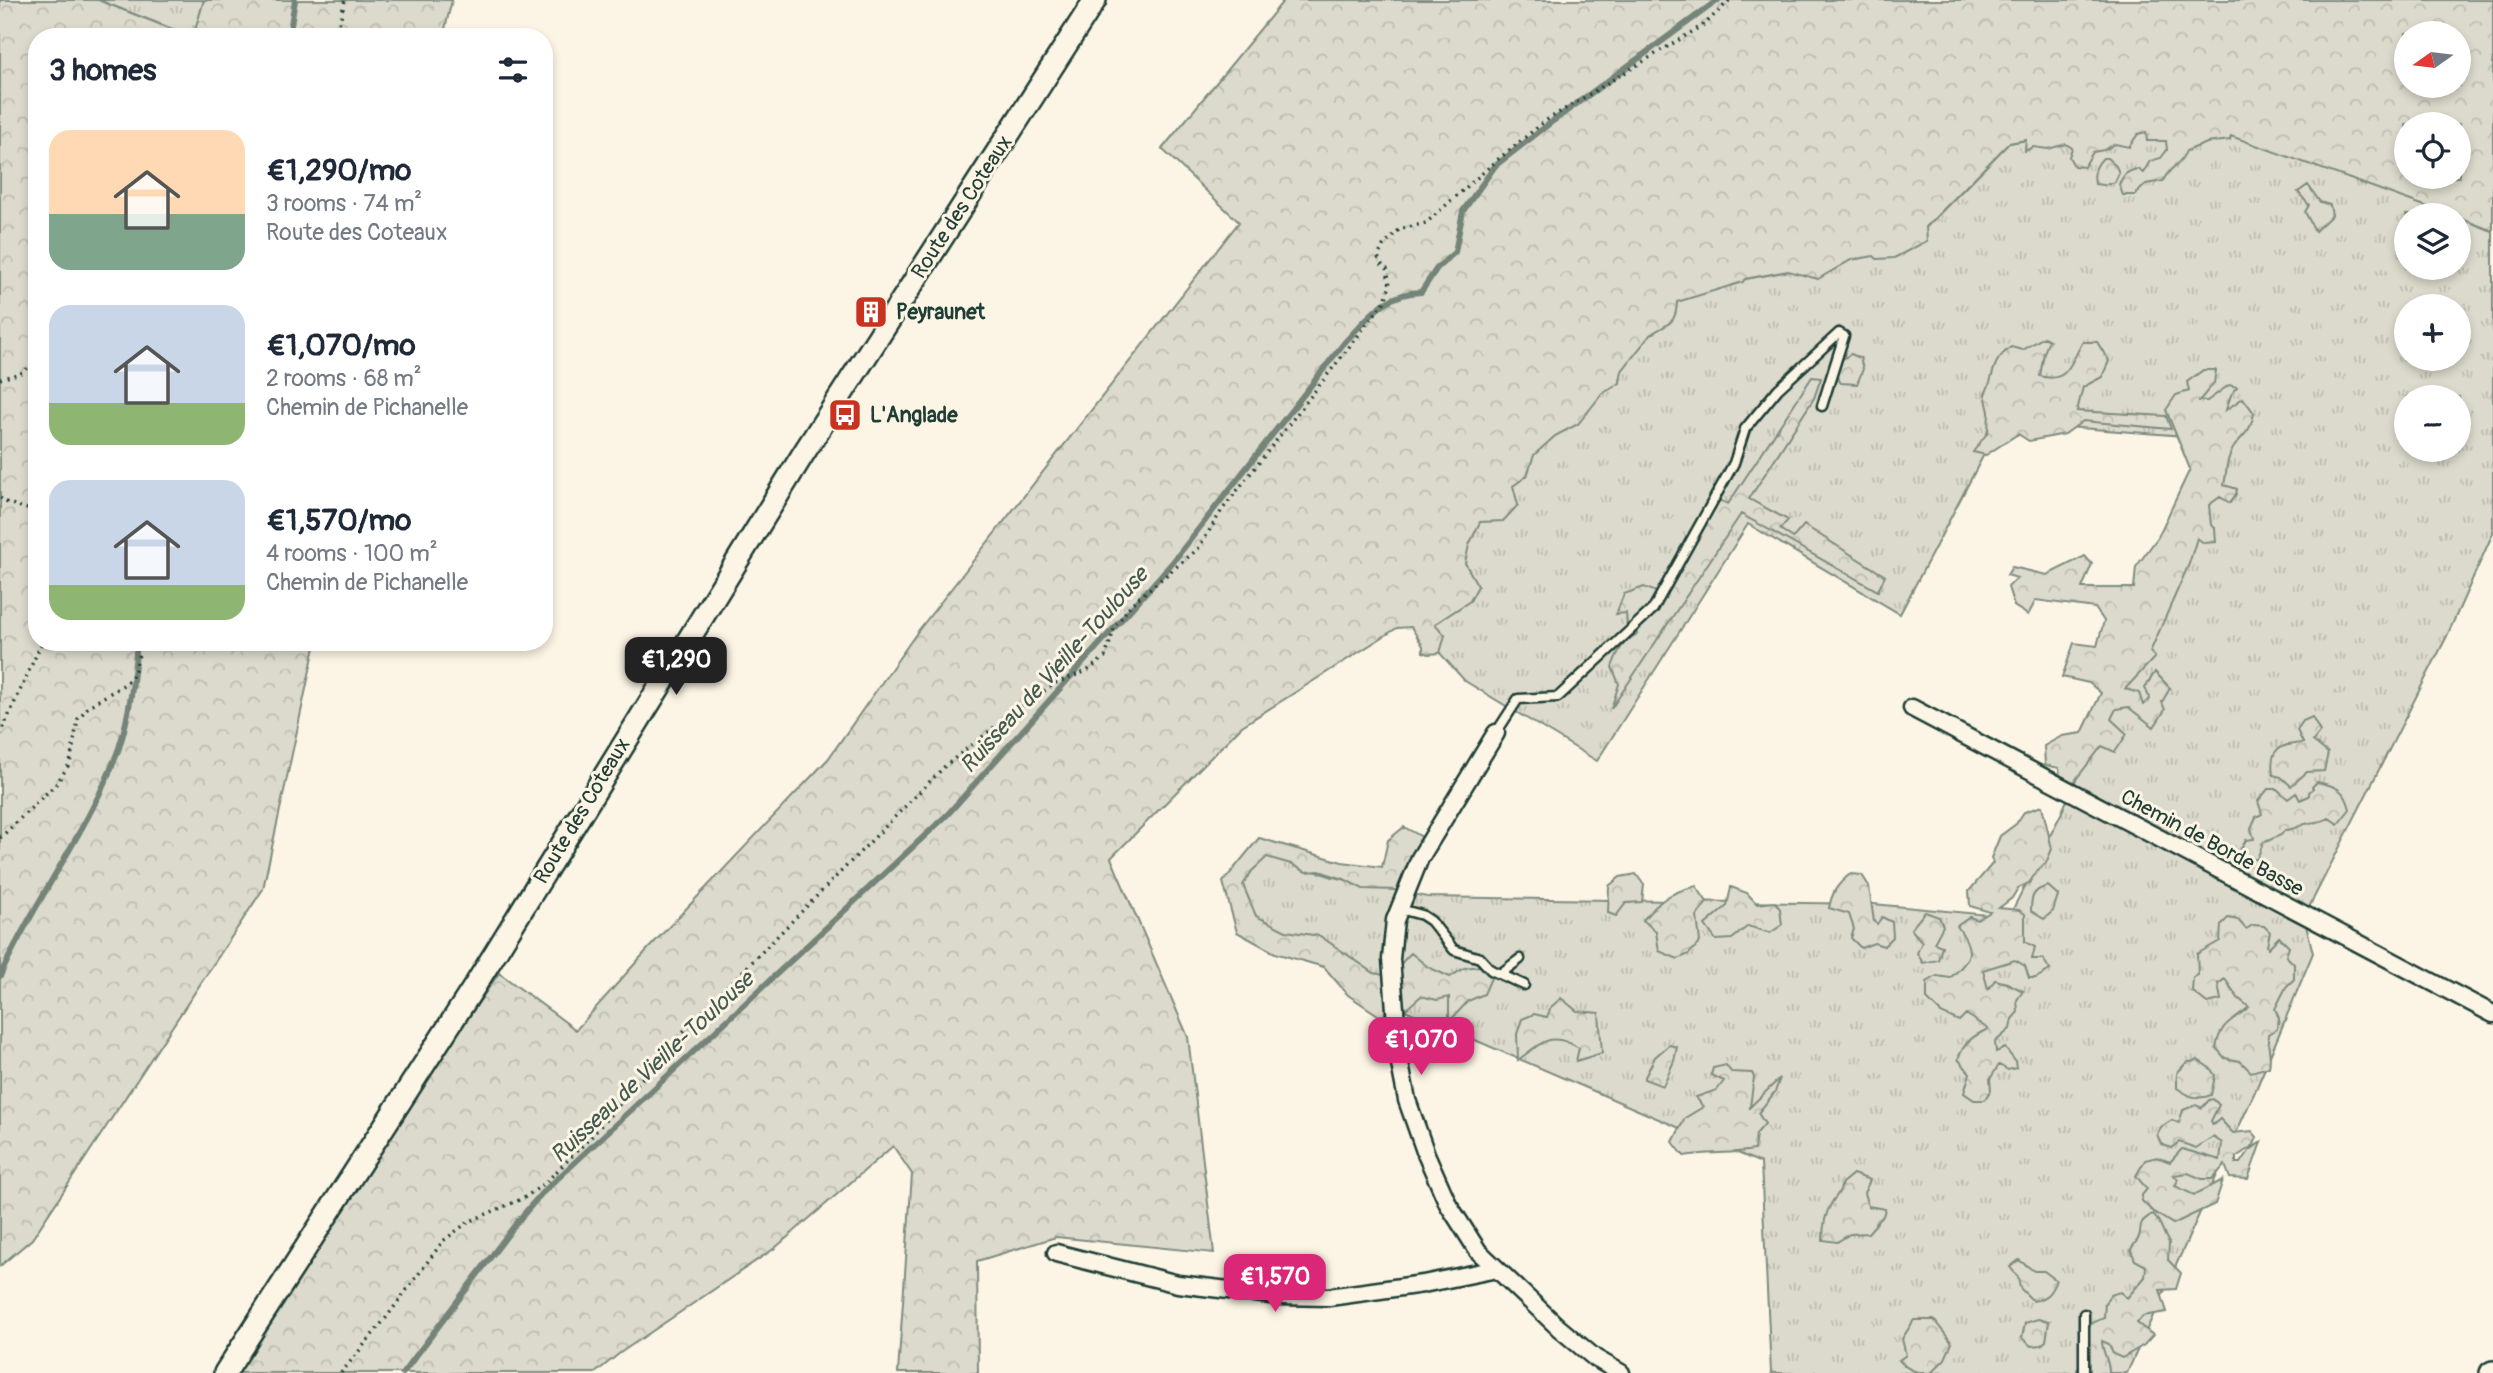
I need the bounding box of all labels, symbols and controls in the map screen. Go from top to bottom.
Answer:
north arrow [2394,21,2471,98]
map controls [2394,21,2471,462]
icon: filters [494,51,532,89]
text: 3 homes [49,52,156,89]
button: locate [2394,112,2471,189]
street label: Route des Coteaux [906,130,1018,284]
text: €1,290/mo [266,152,411,189]
icon: home [105,158,189,242]
text: 3 rooms · 74 m² [266,189,422,218]
button: layers [2394,203,2471,280]
text: Route des Coteaux [266,218,447,247]
building icon: Peyraunet [852,293,890,331]
button: + [2394,294,2471,371]
place label: Peyraunet [896,299,986,326]
text: €1,070/mo [266,327,416,364]
icon: home [105,333,189,417]
text: 2 rooms · 68 m² [266,364,422,393]
button: − [2394,385,2471,462]
text: Chemin de Pichanelle [266,393,468,422]
bus stop icon: L'Anglade [826,396,864,434]
place label: L'Anglade [870,402,958,429]
text: €1,570/mo [266,502,411,539]
icon: home [105,508,189,592]
text: 4 rooms · 100 m² [266,539,438,568]
water label: Ruisseau de Vieille-Toulouse [954,559,1156,779]
text: Chemin de Pichanelle [266,568,468,597]
pin: €1,290 [619,638,733,697]
text: €1,290 [641,645,711,674]
street label: Route des Coteaux [528,733,636,889]
street label: Chemin de Borde Basse [2116,783,2309,903]
water label: Ruisseau de Vieille-Toulouse [544,963,762,1169]
pin: €1,070 [1364,1018,1478,1077]
text: €1,070 [1384,1025,1458,1054]
pin: €1,570 [1218,1254,1332,1314]
text: €1,570 [1240,1262,1310,1291]

